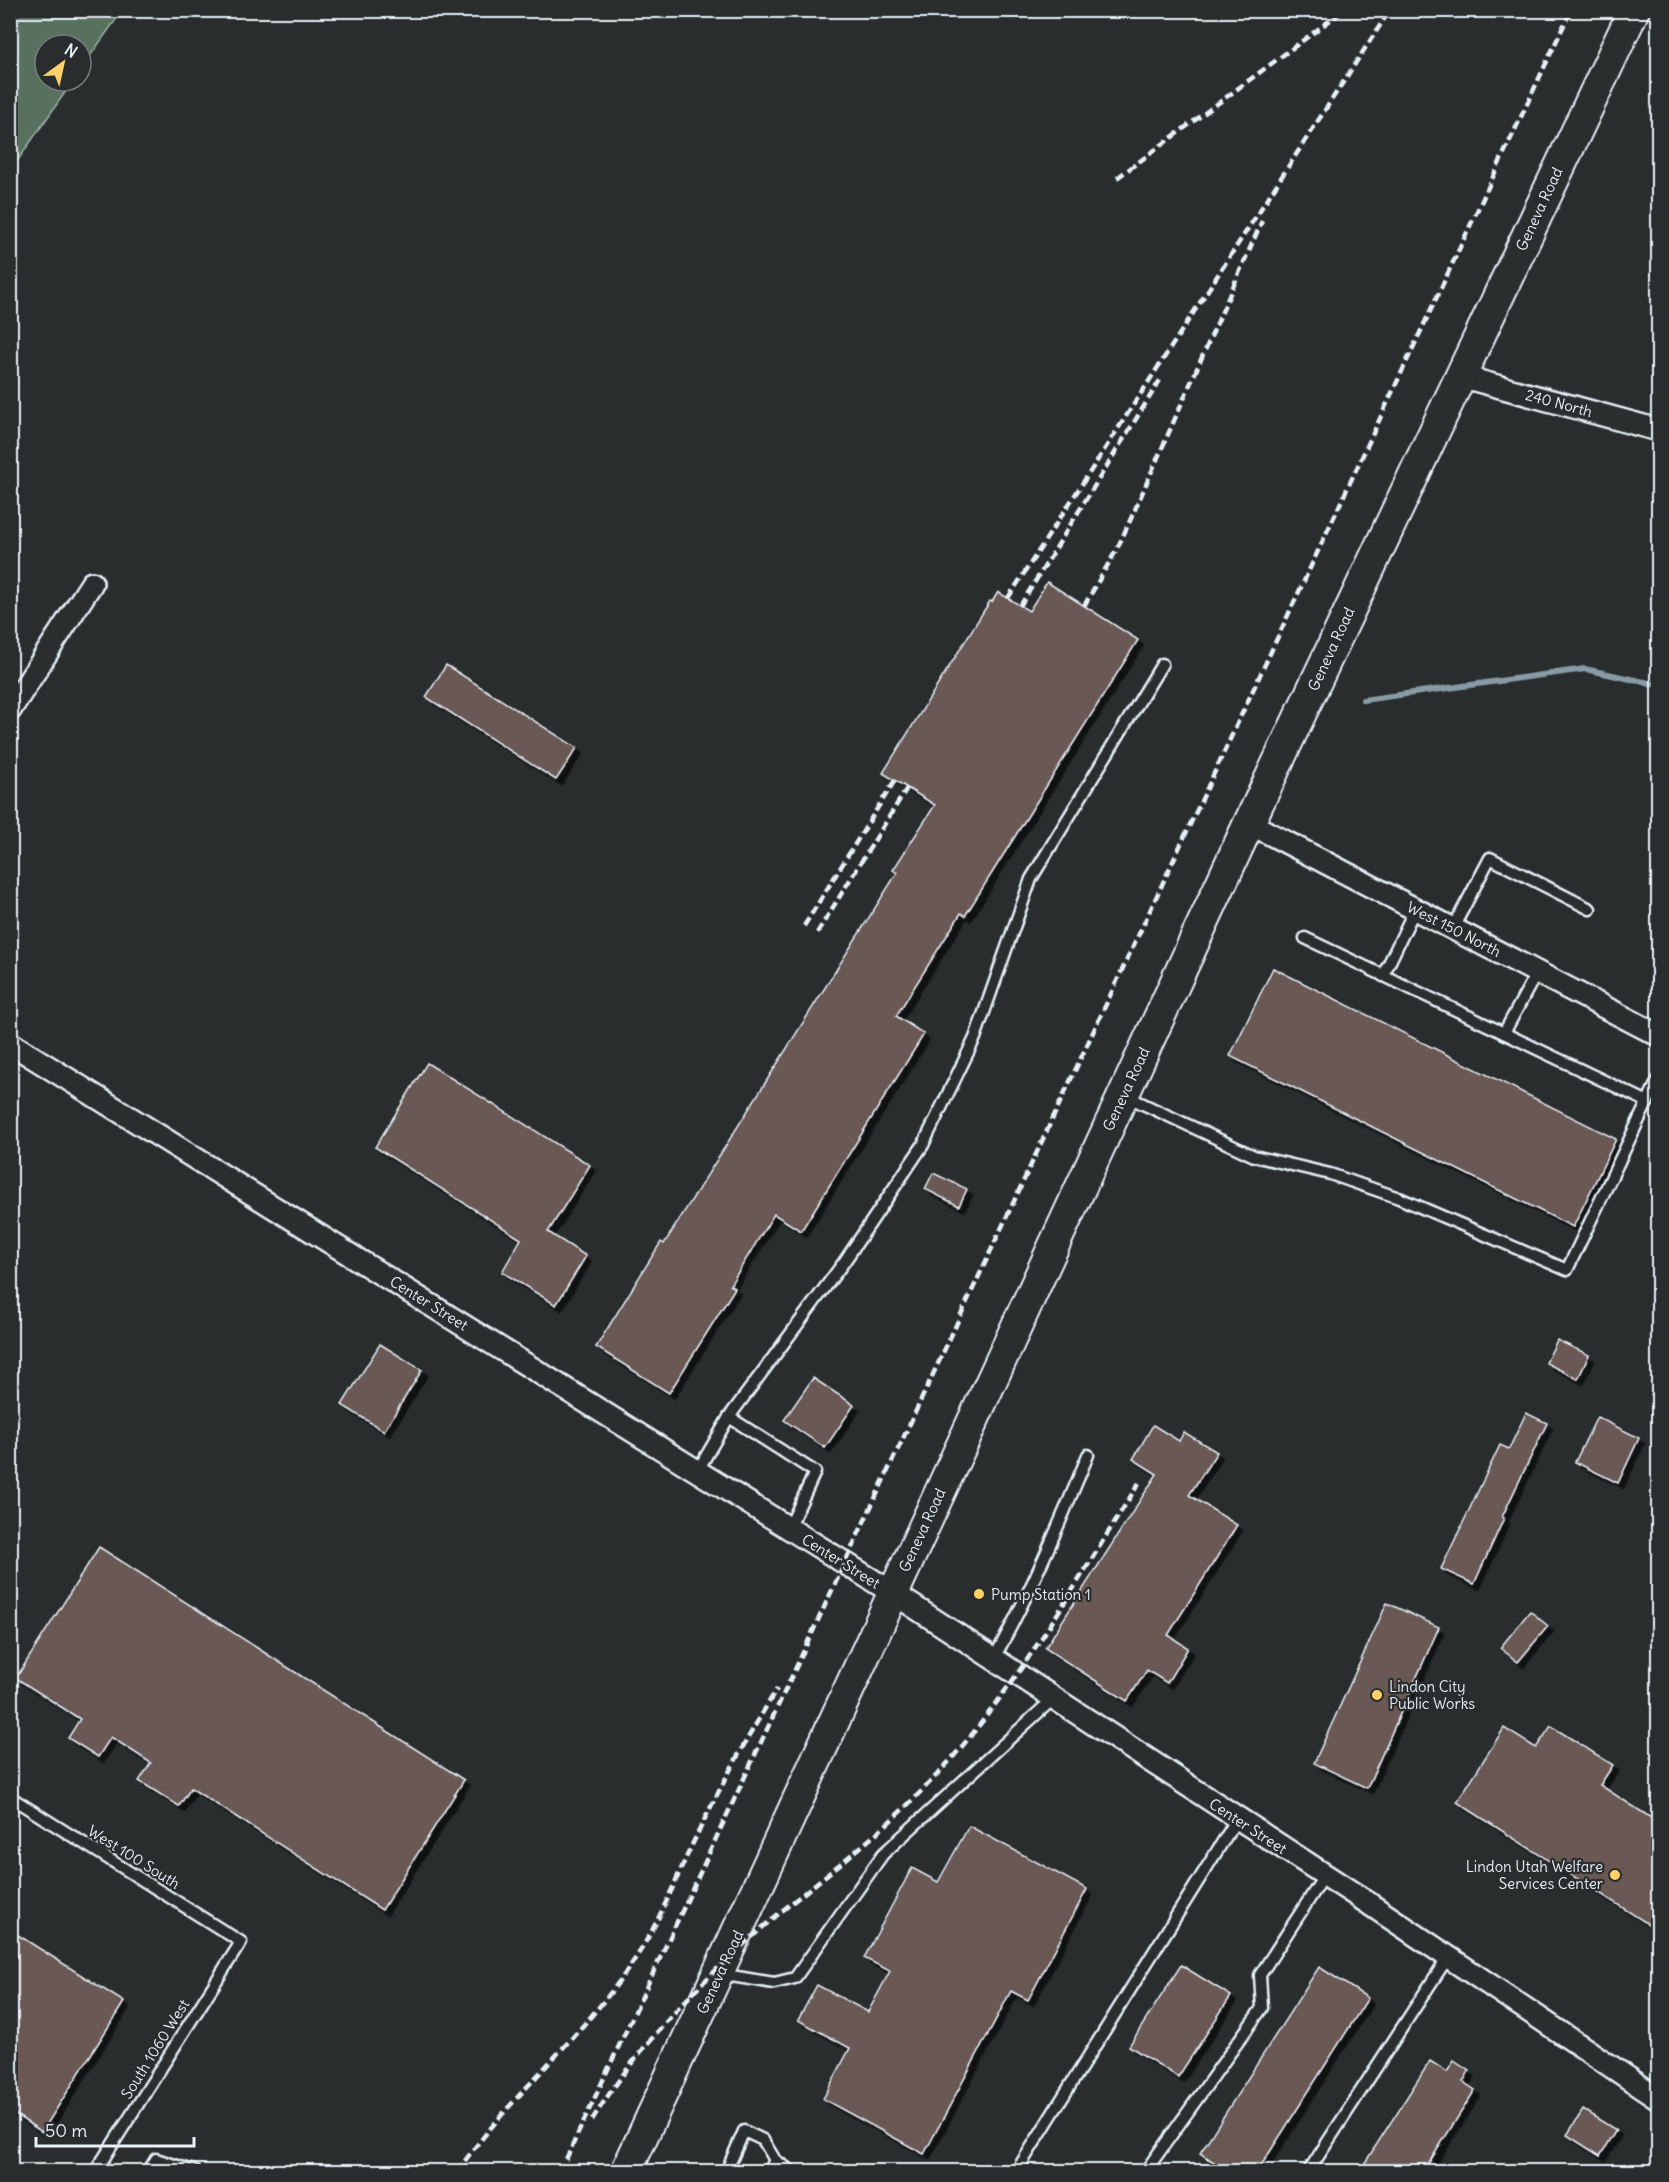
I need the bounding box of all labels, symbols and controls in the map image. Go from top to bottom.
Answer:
north arrow [33,33,93,93]
text: N [61,39,81,62]
street label: Geneva Road [1511,164,1567,254]
street label: 240 North [1523,385,1595,421]
street label: Geneva Road [1303,604,1359,694]
street label: West 150 North [1404,897,1505,961]
street label: Geneva Road [1098,1044,1154,1134]
street label: Center Street [386,1271,472,1335]
street label: Geneva Road [894,1485,950,1575]
street label: Center Street [798,1529,884,1593]
place label: Pump Station 1 [991,1585,1091,1604]
marker: Pump Station 1 [972,1587,986,1601]
place label: Lindon City Public Works [1389,1677,1475,1713]
marker: Lindon City Public Works [1370,1688,1384,1702]
street label: Center Street [1206,1794,1290,1858]
street label: West 100 South [84,1821,184,1893]
place label: Lindon Utah Welfare Services Center [1466,1857,1603,1893]
marker: Lindon Utah Welfare Services Center [1608,1868,1622,1882]
street label: Geneva Road [692,1927,748,2017]
street label: South 1060 West [117,1996,193,2102]
scale bar [36,2110,194,2148]
text: 50 m [45,2119,87,2142]

